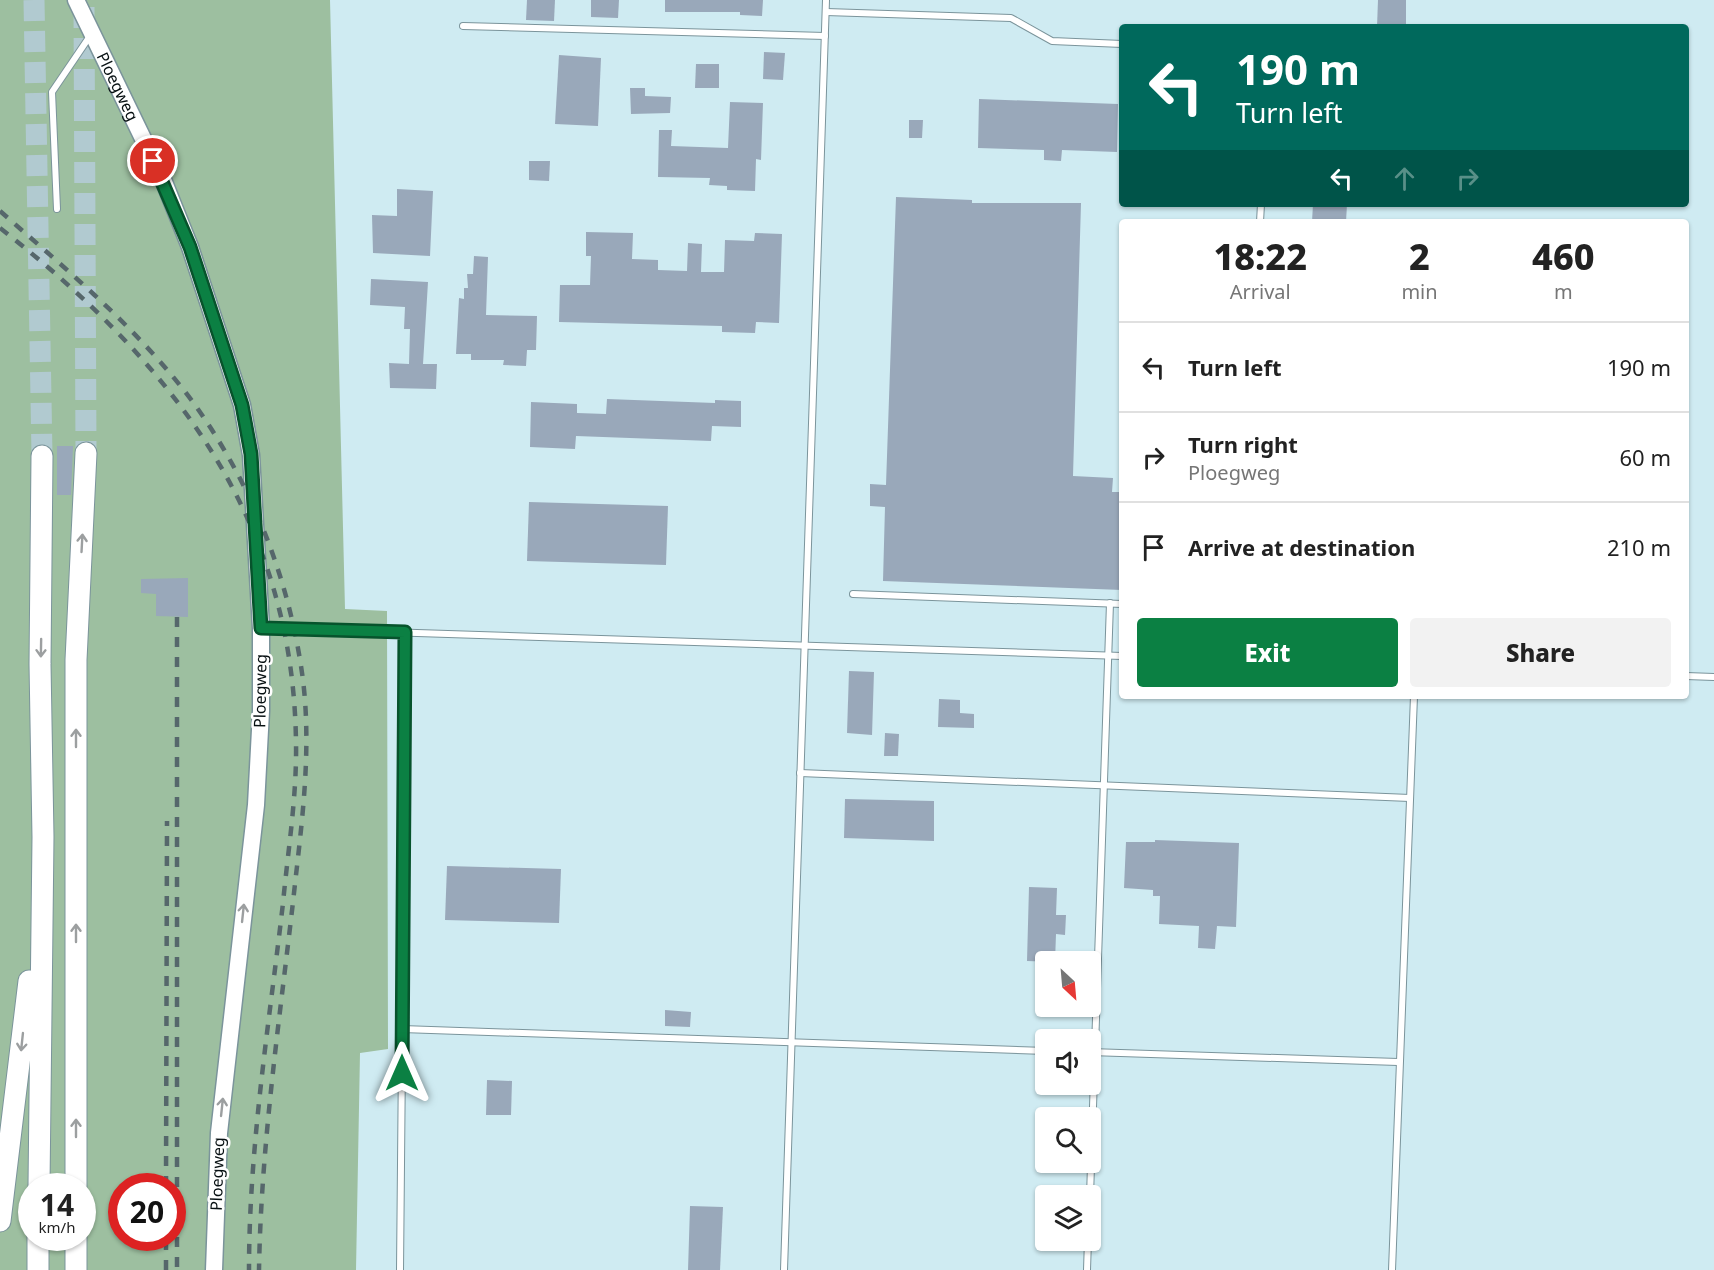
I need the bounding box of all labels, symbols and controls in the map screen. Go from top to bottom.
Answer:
text: 190 m [1236,40,1360,97]
street label: Ploegweg [92,48,144,124]
icon: left [1137,48,1215,126]
text: Turn left [1236,94,1342,131]
pin [127,135,178,186]
icon: arrive [136,144,169,177]
icon: left [1325,162,1358,195]
icon: ahead [1388,162,1421,195]
icon: right [1451,162,1484,195]
text: 18:22 [1213,232,1307,281]
text: 2 [1409,232,1430,281]
text: 460 [1532,232,1595,281]
text: Arrival [1230,278,1291,305]
text: min [1401,278,1438,305]
text: m [1554,278,1573,305]
icon: left [1137,351,1170,384]
text: Turn left [1188,352,1282,382]
text: 190 m [1607,352,1671,382]
text: Turn right [1188,429,1298,459]
icon: right [1137,441,1170,474]
text: 60 m [1620,442,1671,472]
text: Ploegweg [1188,459,1280,486]
icon: arrive [1137,531,1170,564]
text: Arrive at destination [1188,532,1415,562]
text: 210 m [1607,532,1671,562]
one-way arrow [76,534,87,554]
button: Exit [1137,618,1398,687]
button: Share [1410,618,1671,687]
one-way arrow [35,638,46,658]
street label: Ploegweg [248,654,272,728]
one-way arrow [70,729,82,749]
one-way arrow [238,904,249,923]
one-way arrow [70,924,82,944]
north arrow [1035,951,1101,1017]
map controls [1035,951,1101,1251]
button: sound [1035,1029,1101,1095]
one-way arrow [17,1031,28,1051]
position arrow [370,1041,434,1105]
one-way arrow [217,1097,228,1117]
button: search [1035,1107,1101,1173]
one-way arrow [70,1119,82,1139]
street label: Ploegweg [205,1137,229,1211]
speed limit sign: 20 [108,1173,186,1251]
text: 14 [40,1184,74,1225]
button: layers [1035,1185,1101,1251]
text: km/h [39,1217,75,1237]

